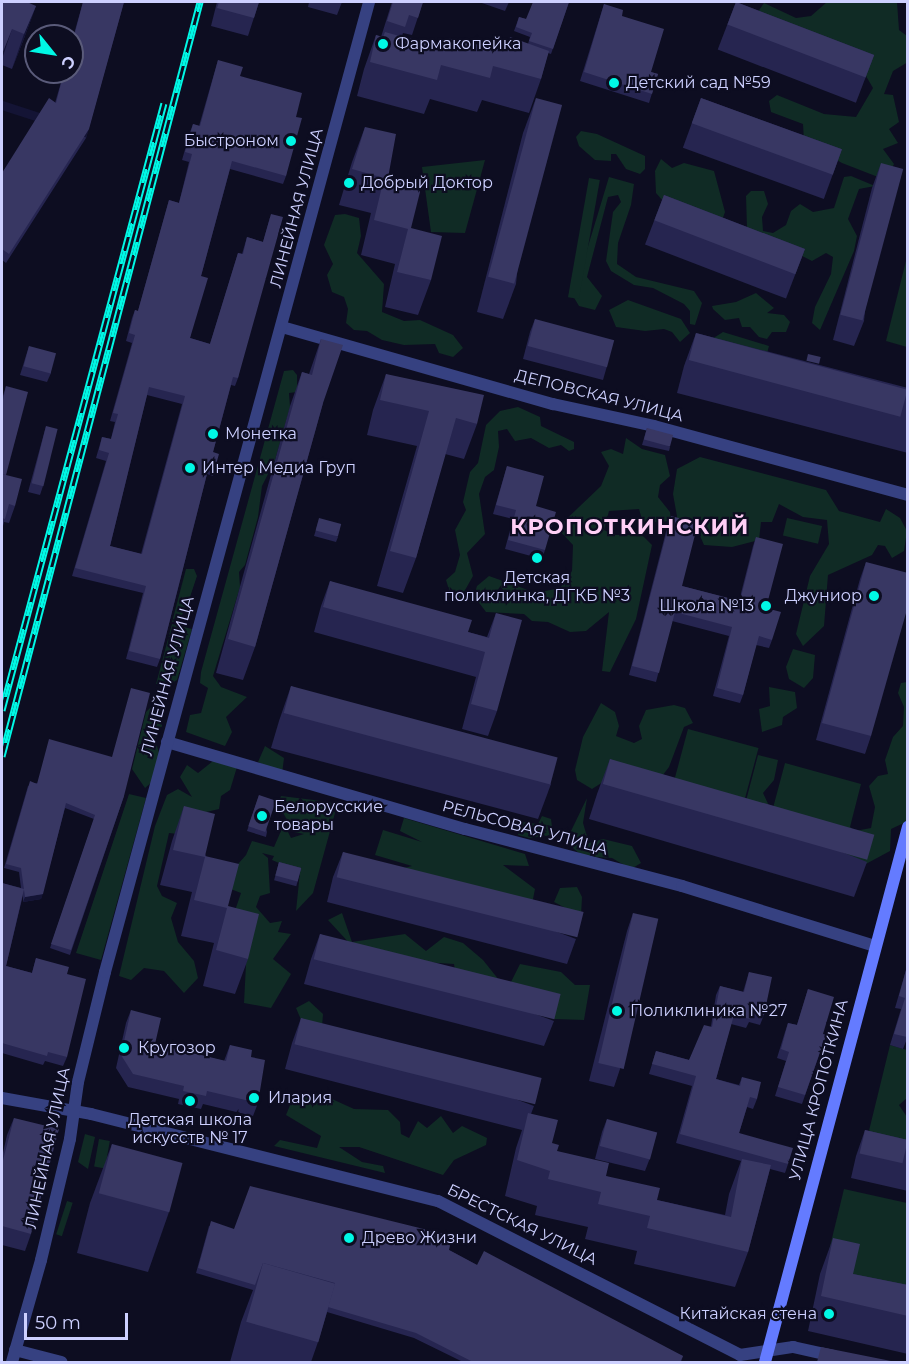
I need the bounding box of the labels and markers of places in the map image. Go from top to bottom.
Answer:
place label: Фармакопейка [395,34,521,54]
marker: Фармакопейка [376,37,390,51]
place label: Детский сад №59 [626,73,771,93]
marker: Детский сад №59 [607,76,621,90]
place label: Быстроном [184,131,279,151]
marker: Быстроном [284,134,298,148]
place label: Добрый Доктор [361,173,493,193]
marker: Добрый Доктор [342,176,356,190]
place label: Монетка [225,424,297,444]
marker: Монетка [206,427,220,441]
place label: Интер Медиа Груп [202,458,356,478]
marker: Интер Медиа Груп [183,461,197,475]
marker: Детская поликлинка, ДГКБ №3 [528,549,546,567]
place label: Детская поликлинка, ДГКБ №3 [444,568,630,606]
place label: Джуниор [785,586,862,606]
marker: Джуниор [867,589,881,603]
place label: Школа №13 [659,596,754,616]
marker: Школа №13 [759,599,773,613]
place label: Белорусские товары [274,797,383,835]
marker: Белорусские товары [255,809,269,823]
place label: Поликлиника №27 [630,1001,787,1021]
marker: Поликлиника №27 [608,1002,626,1020]
place label: Кругозор [138,1038,216,1058]
marker: Кругозор [115,1039,133,1057]
place label: Илария [268,1088,332,1108]
marker: Илария [245,1089,263,1107]
marker: Детская школа искусств № 17 [183,1094,197,1108]
place label: Детская школа искусств № 17 [128,1110,252,1148]
place label: Древо Жизни [362,1228,477,1248]
marker: Древо Жизни [340,1229,358,1247]
place label: Китайская стена [680,1304,817,1324]
marker: Китайская стена [822,1307,836,1321]

